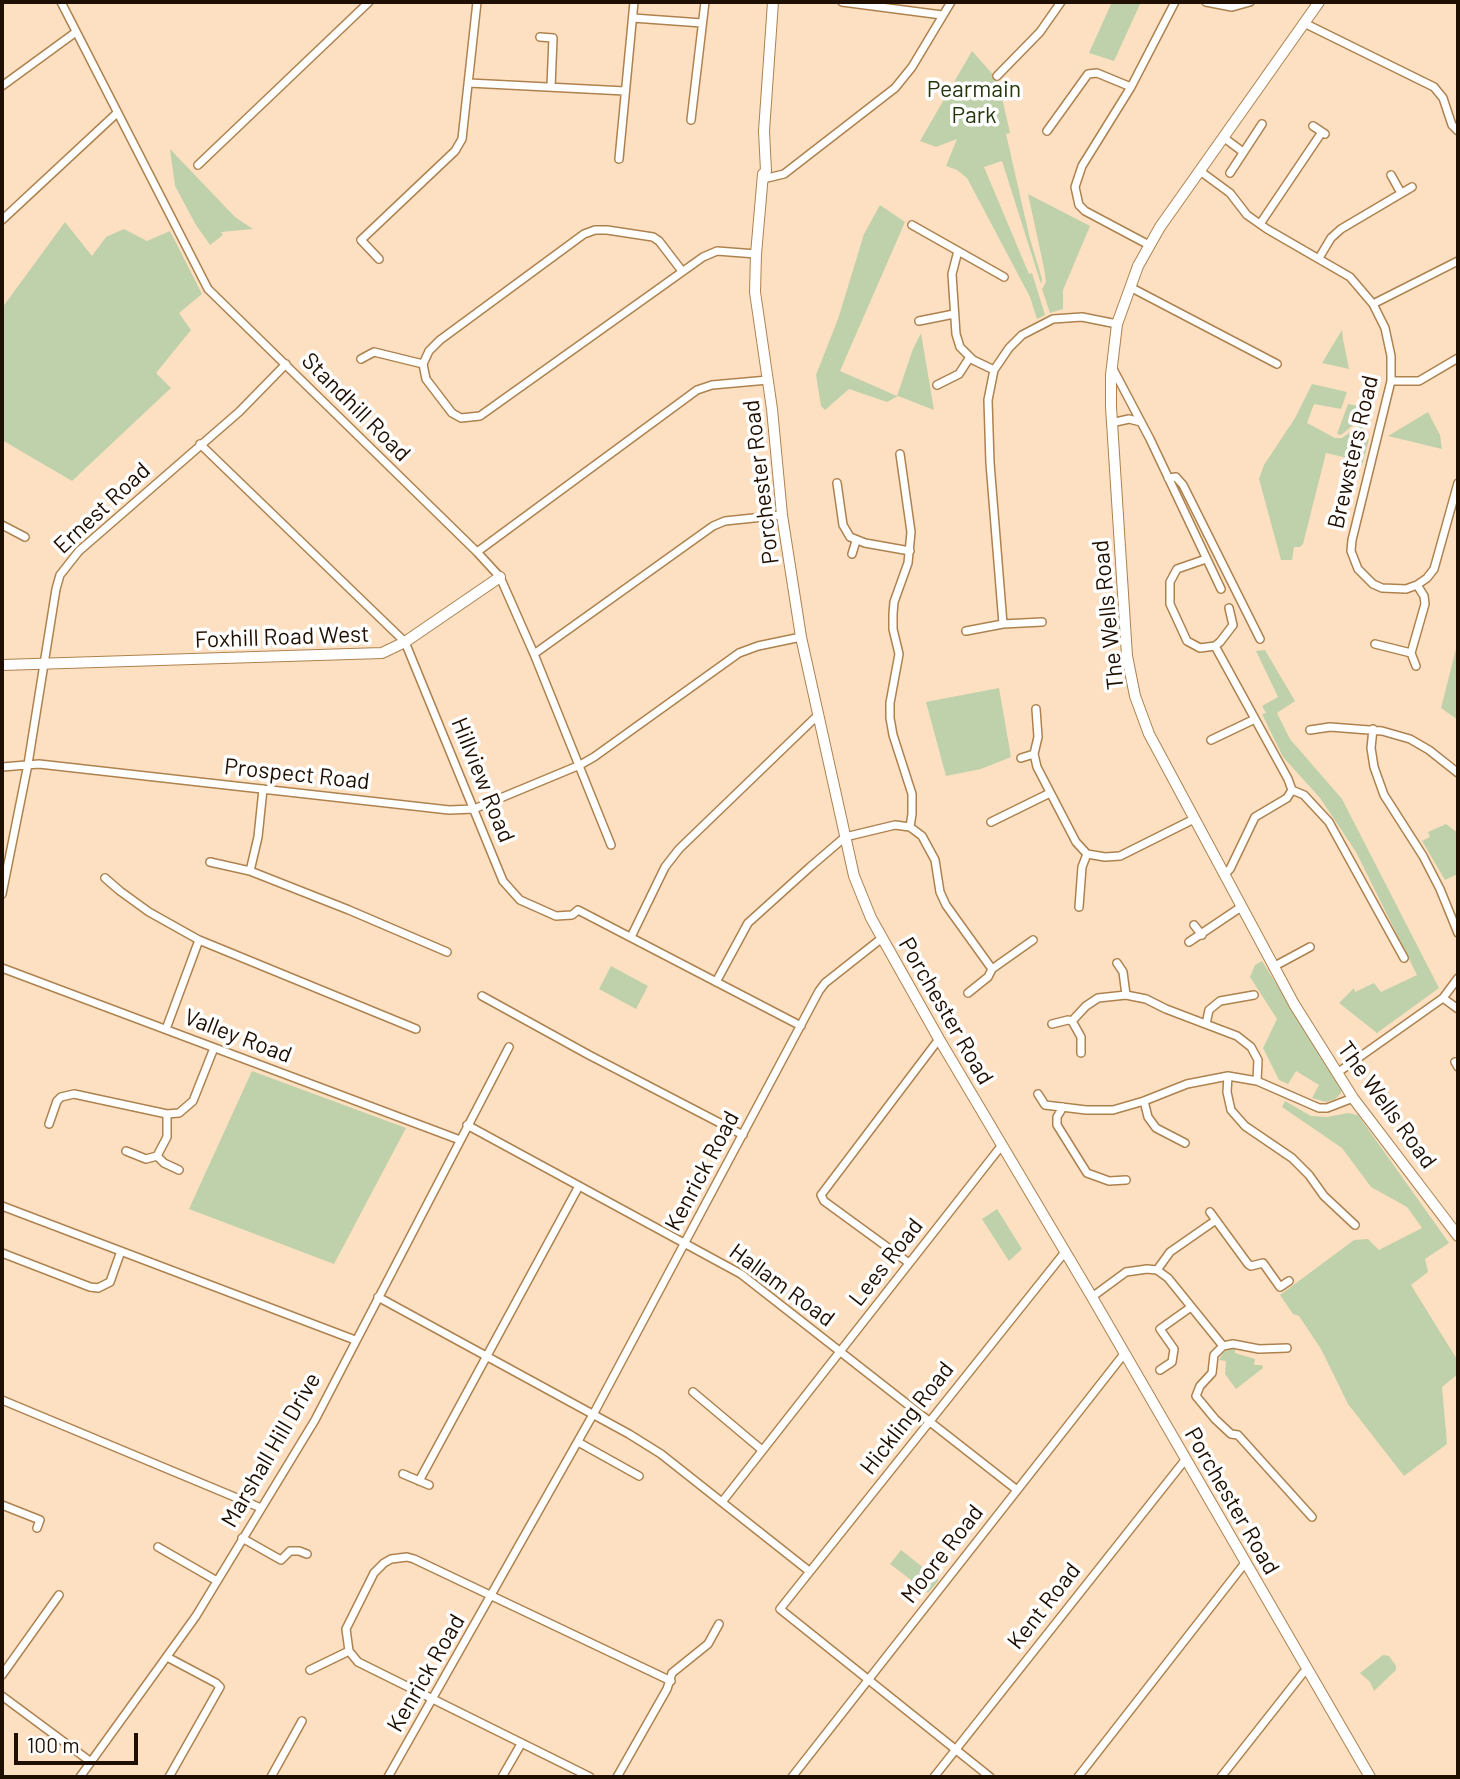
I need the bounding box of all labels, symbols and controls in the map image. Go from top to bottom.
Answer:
park label: Pearmain Park [927,75,1021,129]
street label: Standhill Road [296,347,416,467]
street label: Brewsters Road [1322,373,1384,531]
street label: Porchester Road [737,398,785,566]
street label: Ernest Road [48,456,156,560]
street label: The Wells Road [1086,539,1130,691]
street label: Foxhill Road West [194,620,370,654]
street label: Hillview Road [445,714,521,846]
street label: Prospect Road [223,753,371,795]
street label: Porchester Road [893,932,999,1090]
street label: Valley Road [180,1003,296,1069]
street label: The Wells Road [1332,1036,1442,1174]
street label: Kenrick Road [659,1106,745,1236]
street label: Lees Road [843,1213,929,1311]
street label: Hallam Road [724,1238,840,1332]
street label: Hickling Road [854,1356,960,1480]
street label: Marshall Hill Drive [215,1368,327,1532]
street label: Porchester Road [1179,1422,1285,1580]
street label: Moore Road [895,1499,989,1609]
street label: Kent Road [1002,1557,1086,1655]
street label: Kenrick Road [381,1609,471,1737]
scale bar [18,1720,142,1764]
text: 100 m [27,1732,80,1757]

